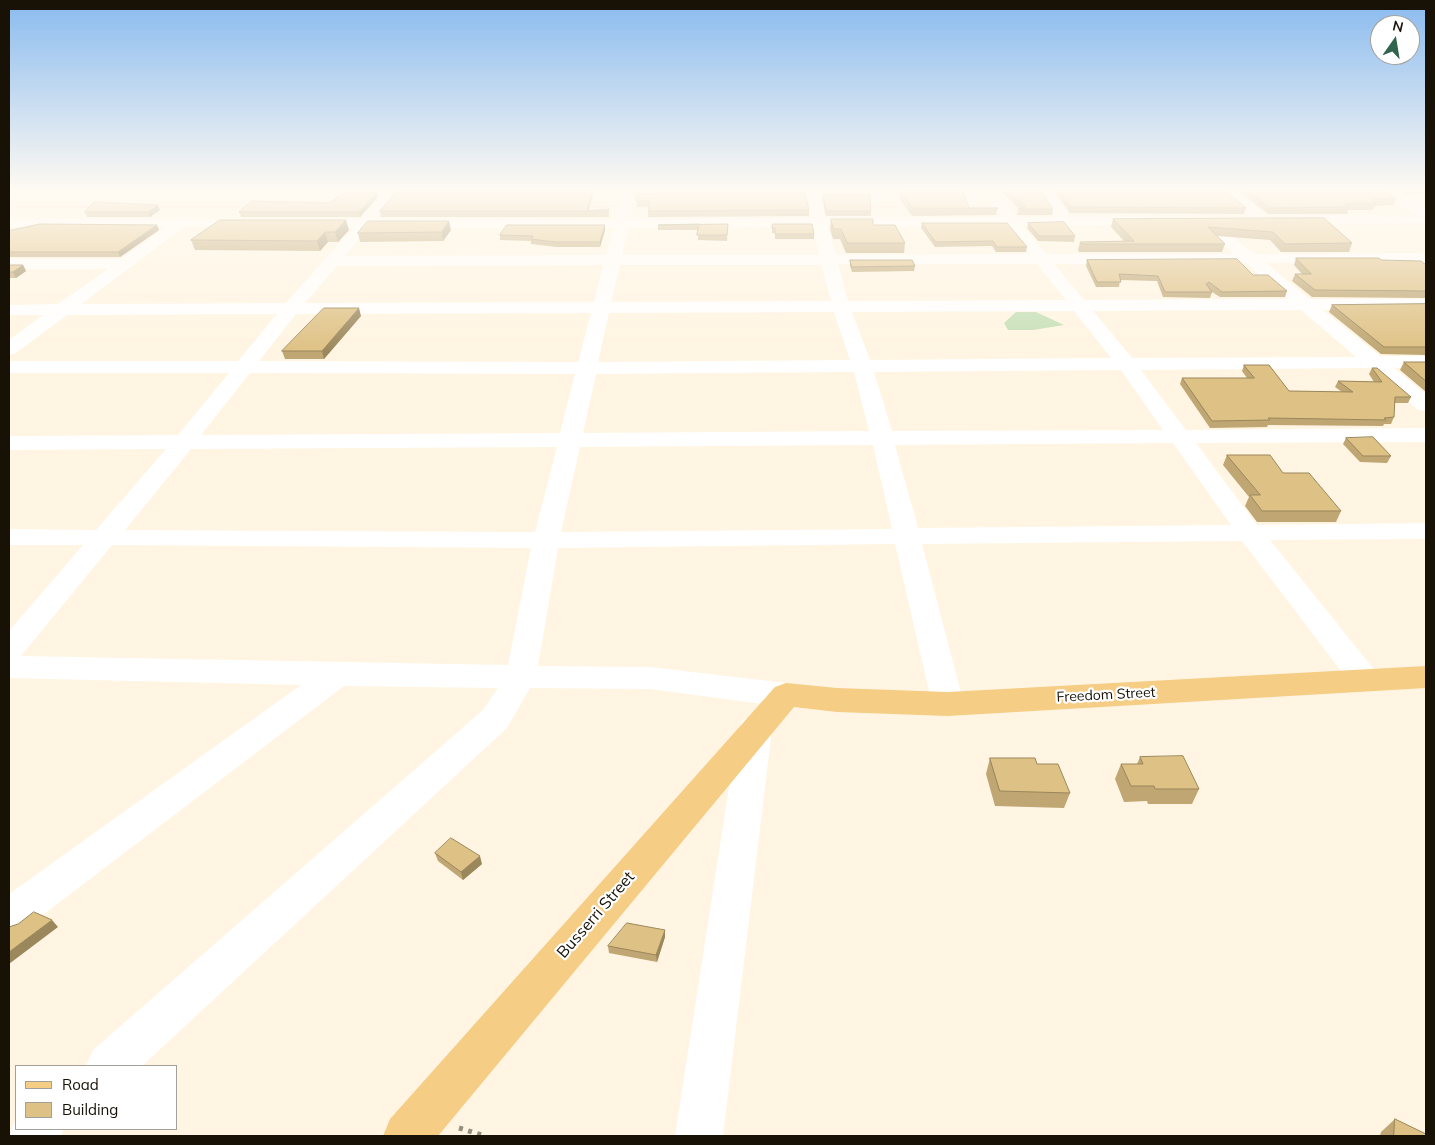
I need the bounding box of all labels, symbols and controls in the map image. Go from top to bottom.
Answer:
north arrow [1370,15,1420,65]
text: N [1391,16,1405,36]
street label: Freedom Street [1056,684,1156,706]
street label: Busserri Street [553,868,639,962]
legend [15,1065,178,1130]
text: Road [62,1075,99,1094]
text: Building [62,1100,118,1119]

